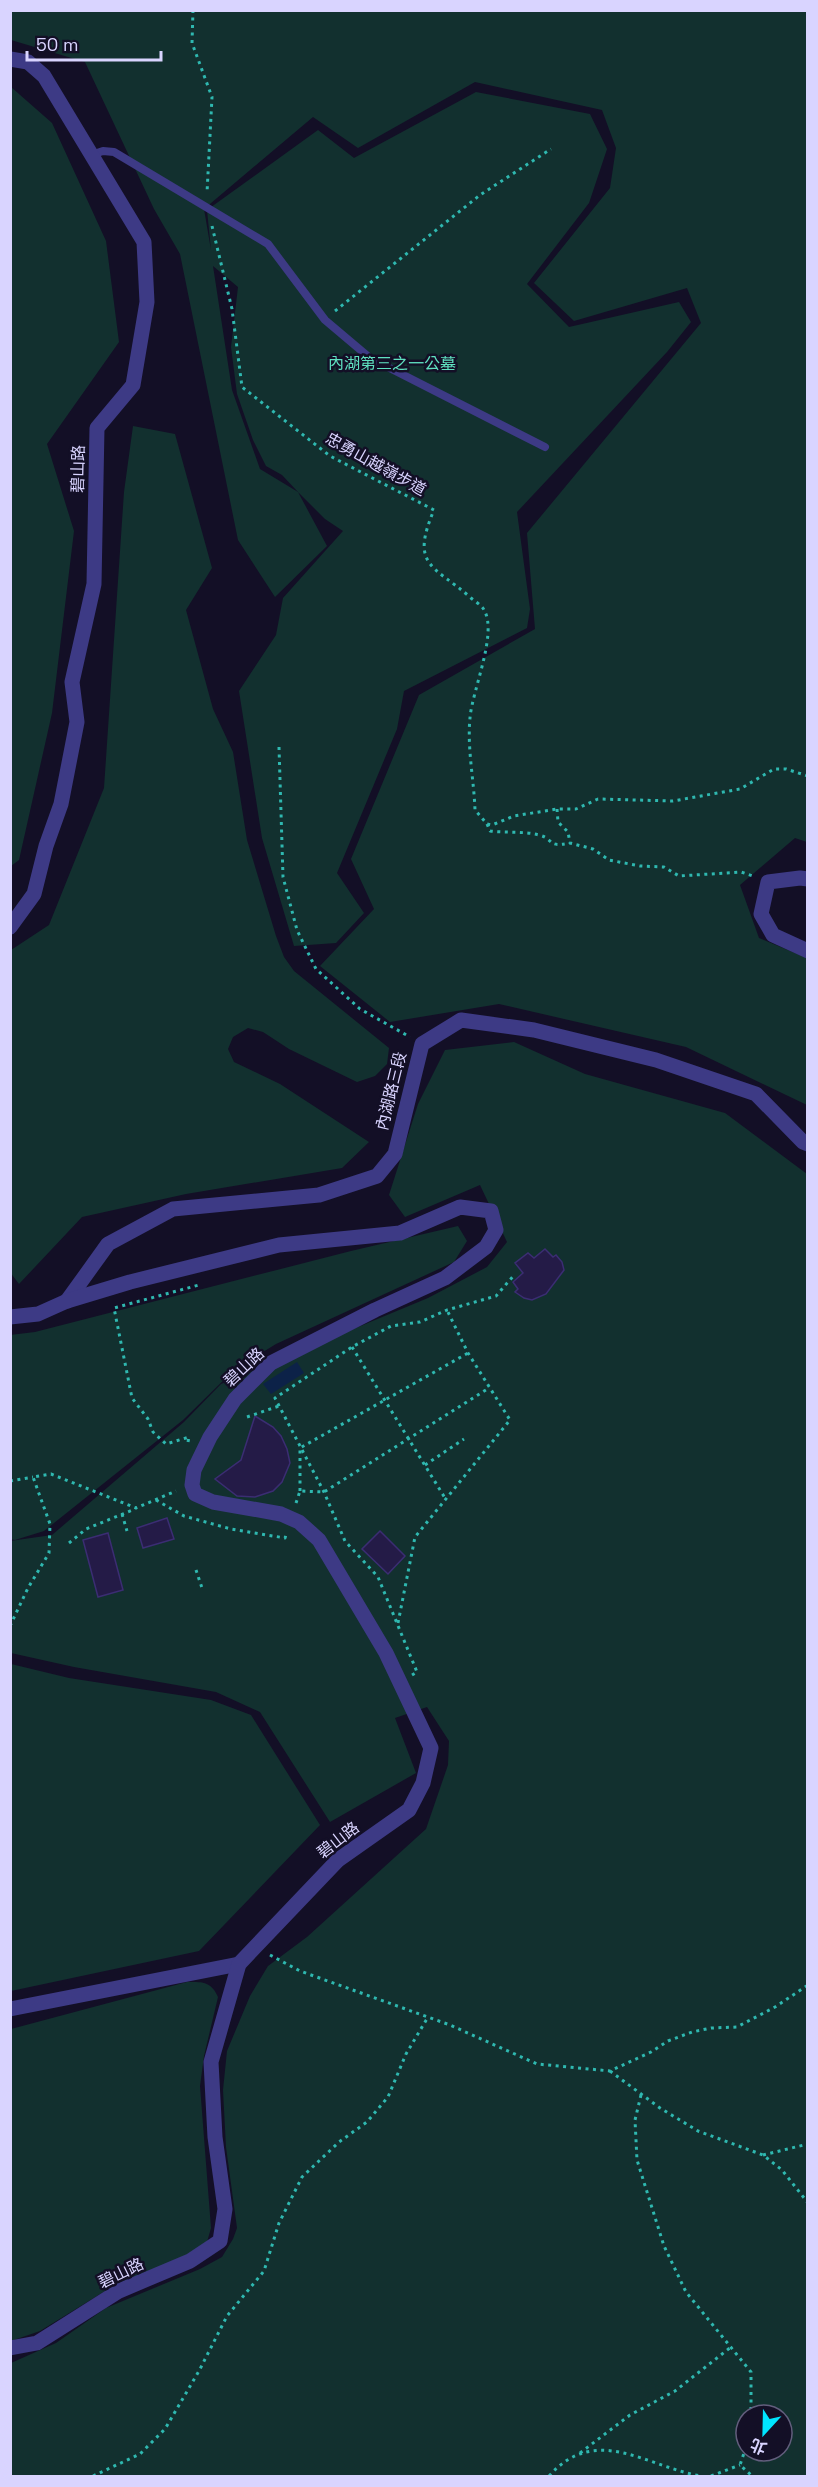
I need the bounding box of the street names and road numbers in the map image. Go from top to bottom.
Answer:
street label: 忠勇山越嶺步道 [322,428,430,500]
street label: 碧山路 [67,445,89,493]
street label: 內湖路三段 [371,1050,411,1132]
street label: 碧山路 [219,1343,269,1391]
street label: 碧山路 [313,1817,363,1863]
street label: 碧山路 [95,2253,147,2293]

